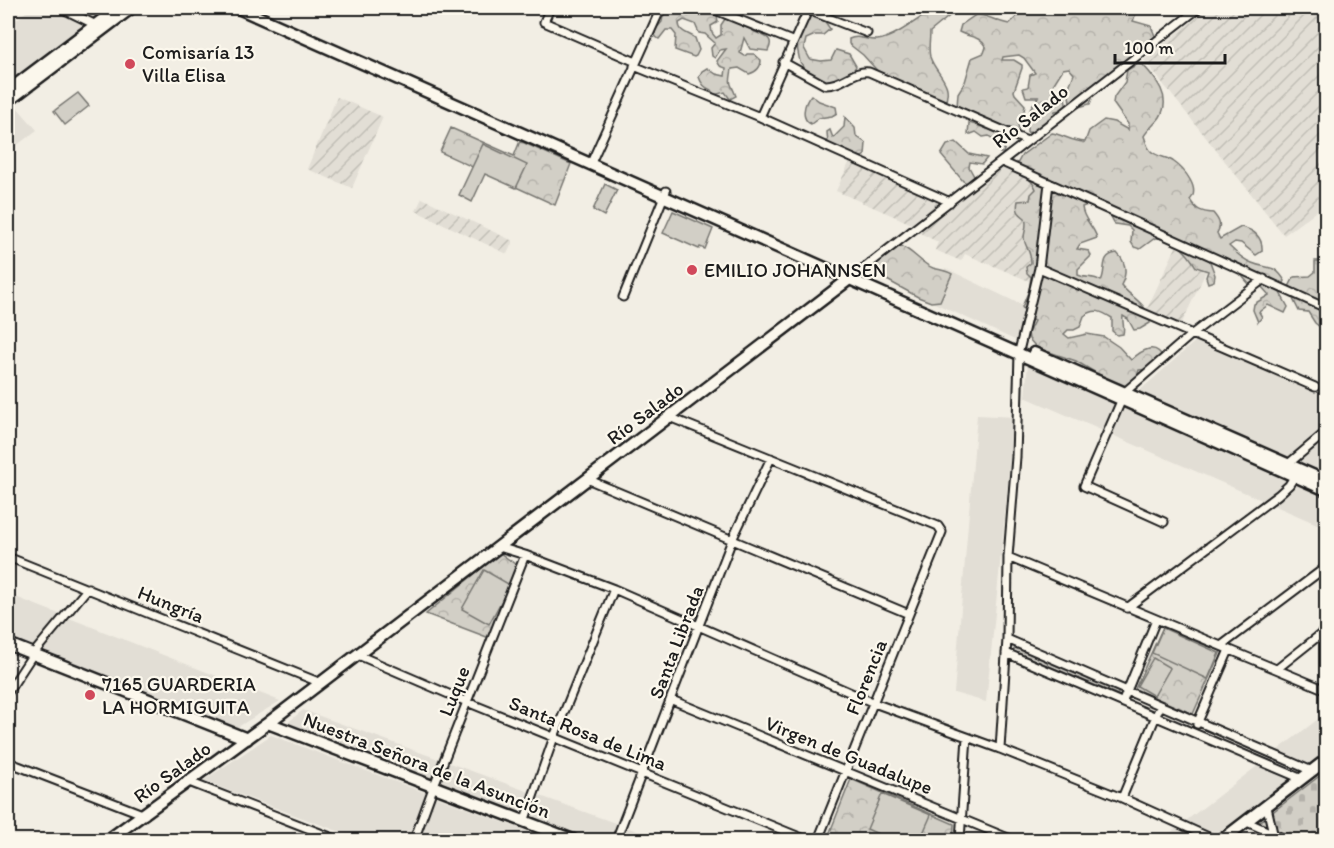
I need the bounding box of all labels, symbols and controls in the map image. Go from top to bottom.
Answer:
scale bar [1115,27,1224,65]
text: 100 m [1124,37,1174,59]
place label: Comisaría 13 Villa Elisa [142,40,255,87]
marker: Comisaría 13 Villa Elisa [123,57,137,71]
street label: Río Salado [987,79,1073,153]
place label: EMILIO JOHANNSEN [704,258,886,282]
marker: EMILIO JOHANNSEN [685,263,699,277]
street label: Río Salado [602,376,688,450]
street label: Hungría [134,580,208,628]
street label: Santa Librada [643,582,709,702]
street label: Florencia [840,635,892,718]
street label: Luque [433,662,475,720]
place label: 7165 GUARDERIA LA HORMIGUITA [102,672,256,719]
marker: 7165 GUARDERIA LA HORMIGUITA [83,688,97,702]
street label: Santa Rosa de Lima [506,690,671,776]
street label: Nuestra Señora de la Asunción [300,707,554,823]
street label: Virgen de Guadalupe [762,711,936,799]
street label: Río Salado [129,736,215,808]

